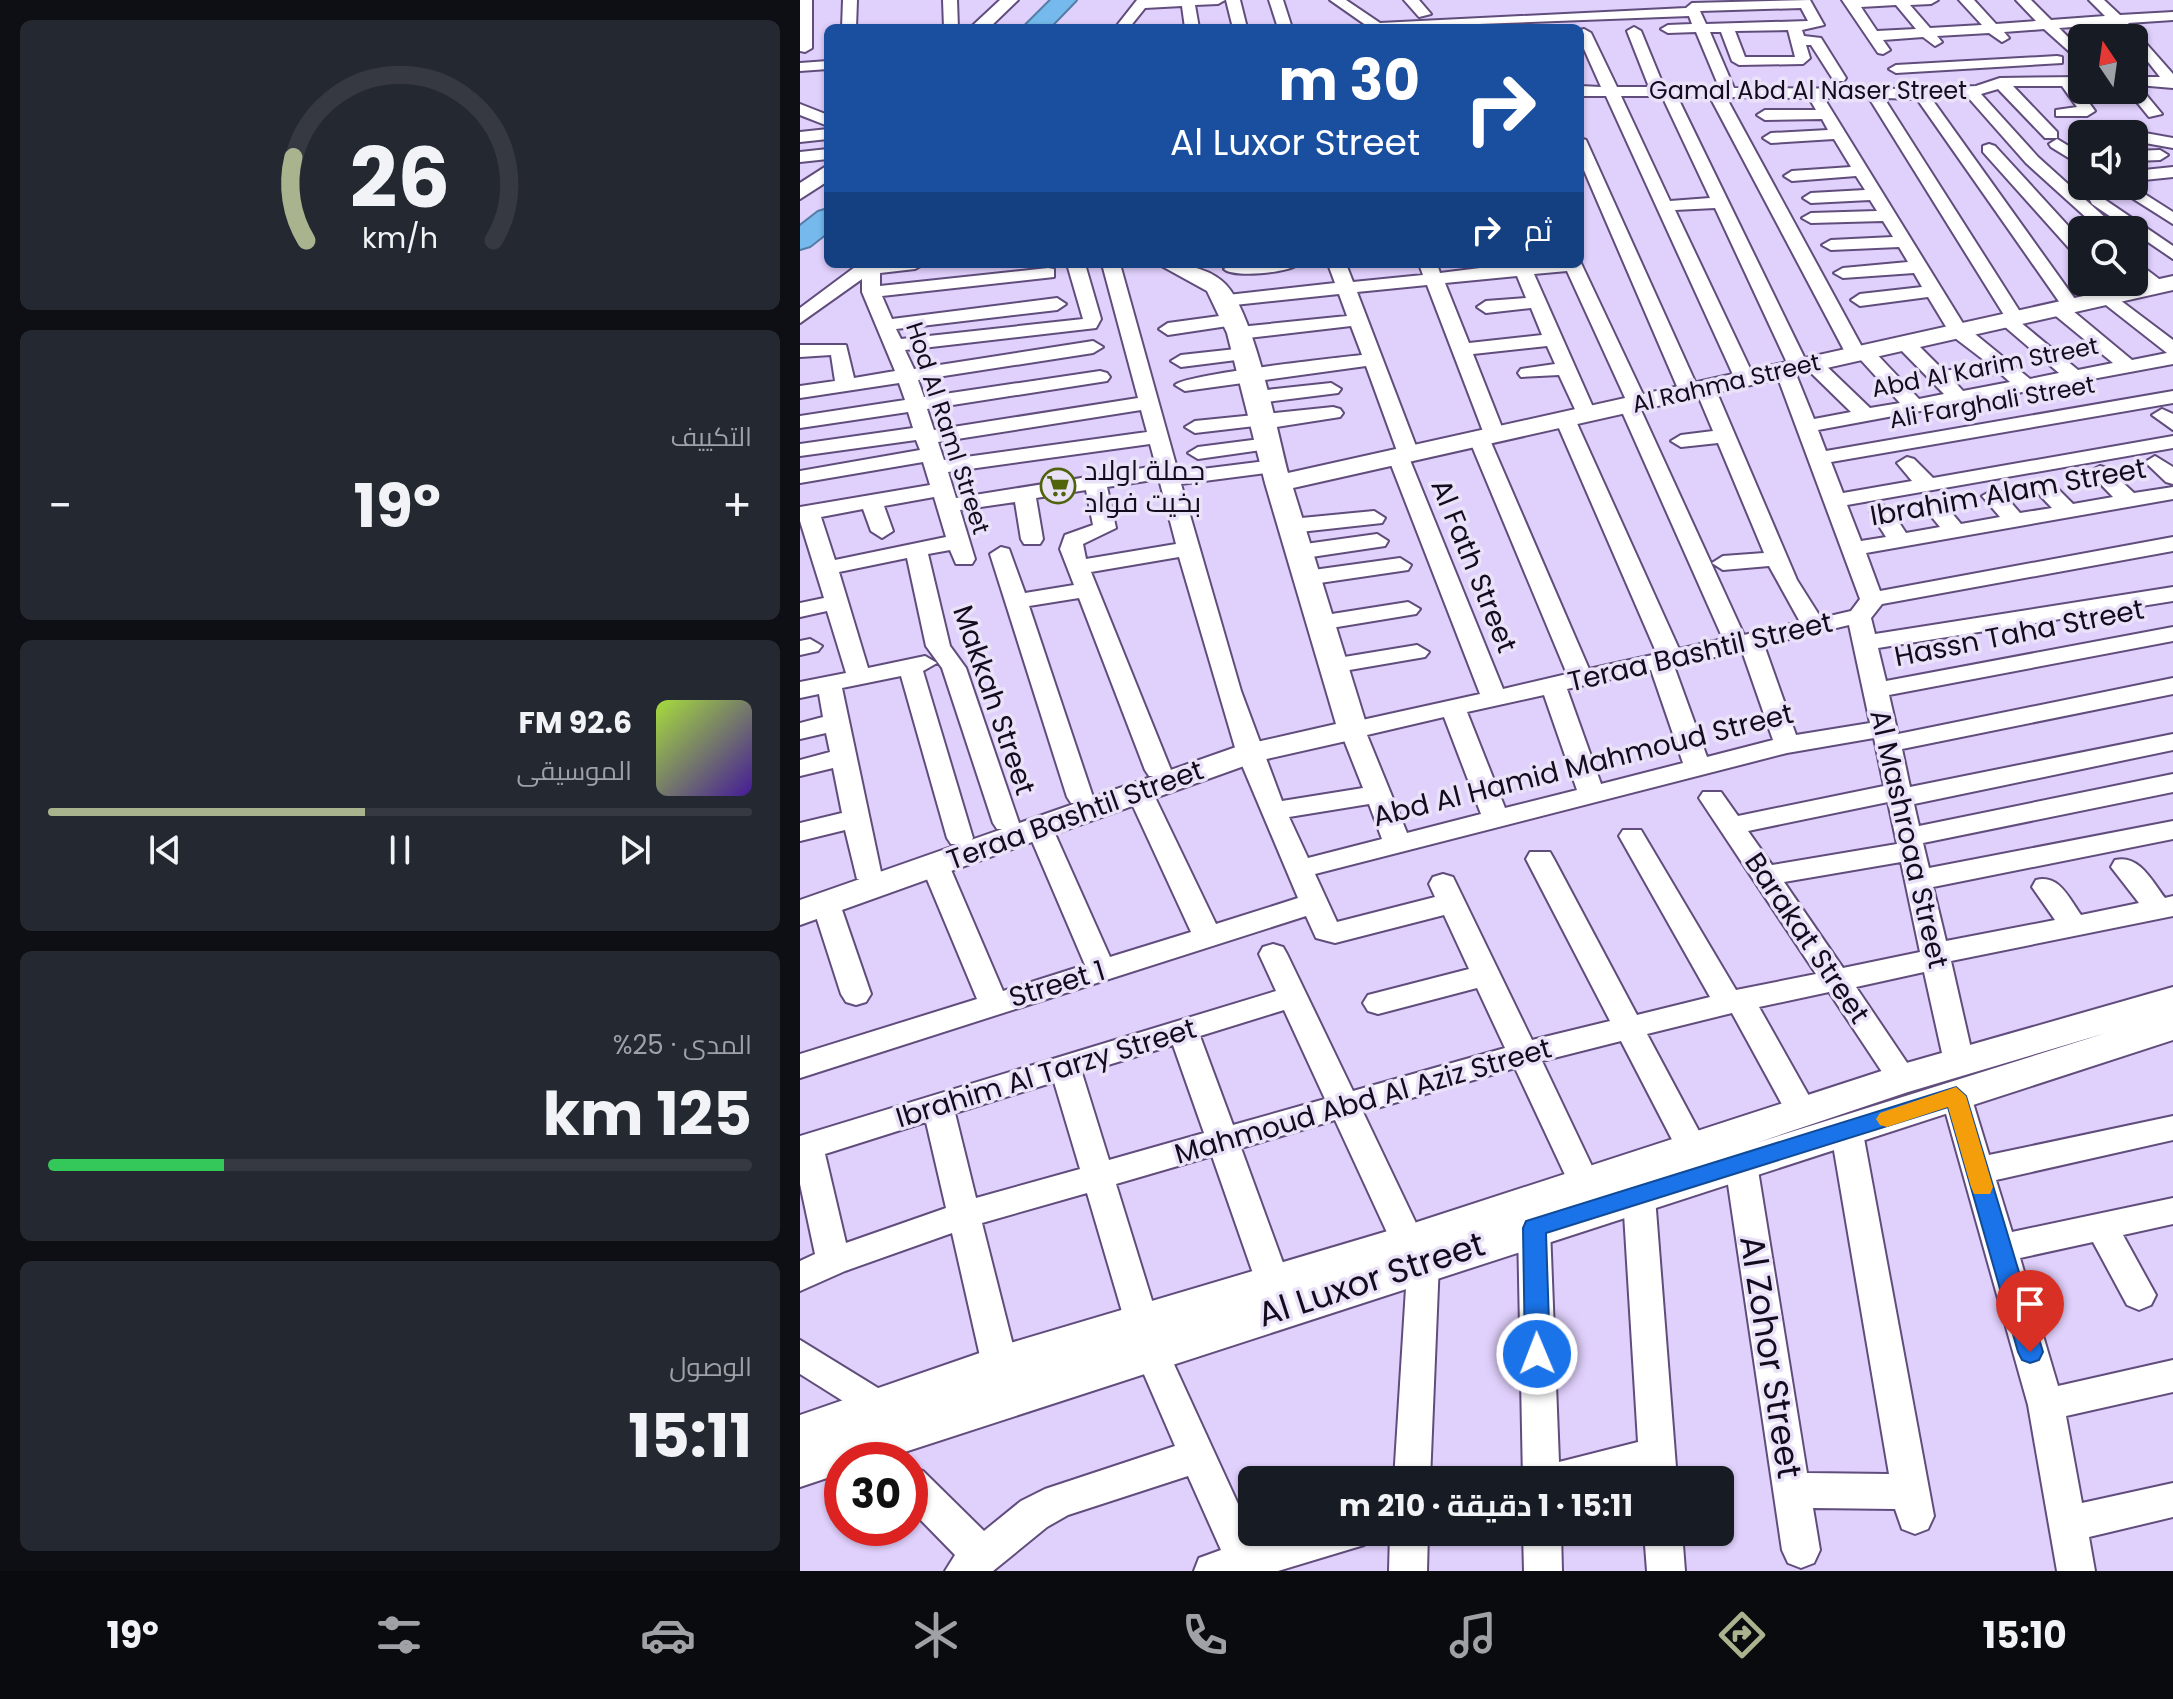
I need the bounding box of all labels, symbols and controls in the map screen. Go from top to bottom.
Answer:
north arrow [2068,24,2148,104]
map controls [2068,24,2148,296]
text: 30 m [1278,41,1420,120]
icon: right [1448,56,1552,160]
street label: Gamal Abd Al Naser Street [1649,74,1967,107]
text: Al Luxor Street [1170,117,1420,168]
text: 26 [350,120,450,236]
button: sound [2068,120,2148,200]
icon: right [1464,208,1508,252]
text: ثم [1524,209,1552,252]
button: search [2068,216,2148,296]
text: km/h [362,218,438,258]
street label: Hod Al Raml Street [898,318,998,538]
street label: Abd Al Karim Street [1869,329,2101,405]
street label: Al Rahma Street [1629,345,1823,421]
street label: Ali Farghali Street [1887,368,2097,436]
text: التكييف [670,419,752,455]
street label: Ibrahim Alam Street [1867,449,2149,535]
place label: جملة اولاد بخيت فواد [1084,451,1205,522]
text: 19° [353,464,441,548]
supermarket icon: جملة اولاد بخيت فواد [1039,467,1077,505]
street label: Al Fath Street [1421,473,1527,659]
text: − [48,475,72,536]
text: + [722,475,752,536]
street label: Hassn Taha Street [1891,590,2147,676]
street label: Makkah Street [943,600,1045,800]
street label: Teraa Bashtil Street [1564,603,1836,701]
street label: Abd Al Hamid Mahmoud Street [1369,694,1797,836]
text: 92.6 FM [519,701,632,744]
street label: Al Mashroaa Street [1860,706,1958,972]
street label: Teraa Bashtil Street [941,750,1209,880]
text: الموسيقى [517,753,632,789]
icon: previous [143,828,187,872]
icon: pause [378,828,422,872]
icon: next [613,828,657,872]
street label: Barakat Street [1735,845,1879,1031]
street label: Street 1 [1004,951,1110,1017]
street label: Ibrahim Al Tarzy Street [891,1009,1201,1137]
text: المدى · 25% [613,1027,752,1063]
street label: Mahmoud Abd Al Aziz Street [1170,1028,1556,1174]
text: 125 km [543,1072,752,1156]
street label: Al Luxor Street [1251,1220,1491,1338]
street label: Al Zohor Street [1728,1232,1814,1482]
pin [1996,1270,2064,1352]
icon: arrive [2008,1282,2052,1326]
position arrow [1495,1312,1579,1396]
text: الوصول [669,1349,752,1385]
text: 15:11 [628,1394,752,1478]
speed limit sign: 30 [824,1442,928,1546]
text: 15:11 · 1 دقيقة · 210 m [1339,1484,1633,1527]
icon: filters [371,1607,427,1663]
icon: car [640,1607,696,1663]
icon: climate [908,1607,964,1663]
icon: phone [1177,1607,1233,1663]
icon: music [1445,1607,1501,1663]
icon: directions [1714,1607,1770,1663]
text: 19° [106,1610,159,1661]
text: 15:10 [1983,1610,2067,1661]

